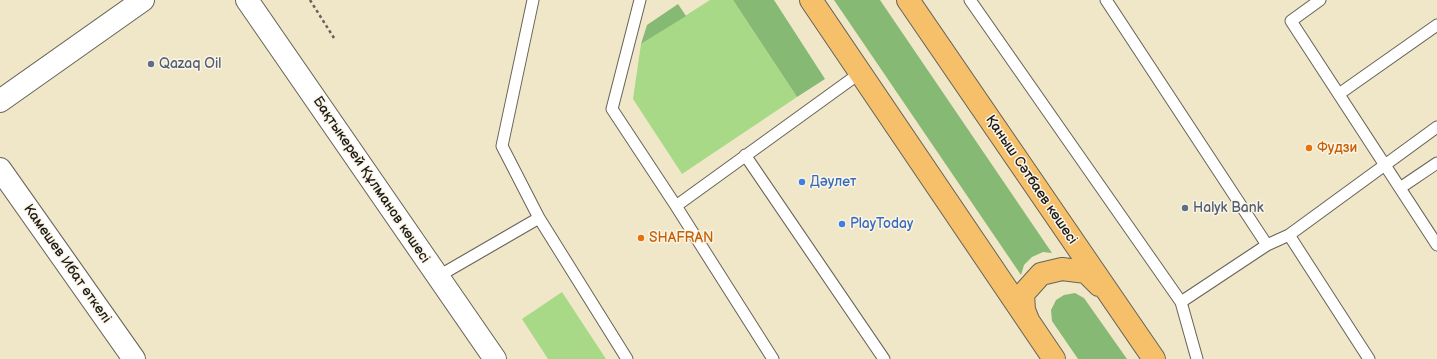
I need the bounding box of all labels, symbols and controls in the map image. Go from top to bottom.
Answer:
place label: Qazaq Oil [159,56,221,72]
marker: Qazaq Oil [146,59,156,69]
street label: Бақтыкерей Құлманов көшесі [309,93,433,267]
street label: Қаныш Сәтбаев көшесі [982,112,1080,248]
place label: Фудзи [1317,140,1357,156]
marker: Фудзи [1304,143,1314,153]
place label: Дәулет [810,174,856,190]
marker: Дәулет [797,177,807,187]
place label: Halyk Bank [1193,200,1264,216]
street label: Камешев Ибат өткелі [20,201,114,327]
marker: Halyk Bank [1180,203,1190,213]
place label: PlayToday [850,216,913,232]
marker: PlayToday [837,219,847,229]
place label: SHAFRAN [649,230,714,246]
marker: SHAFRAN [636,233,646,243]

